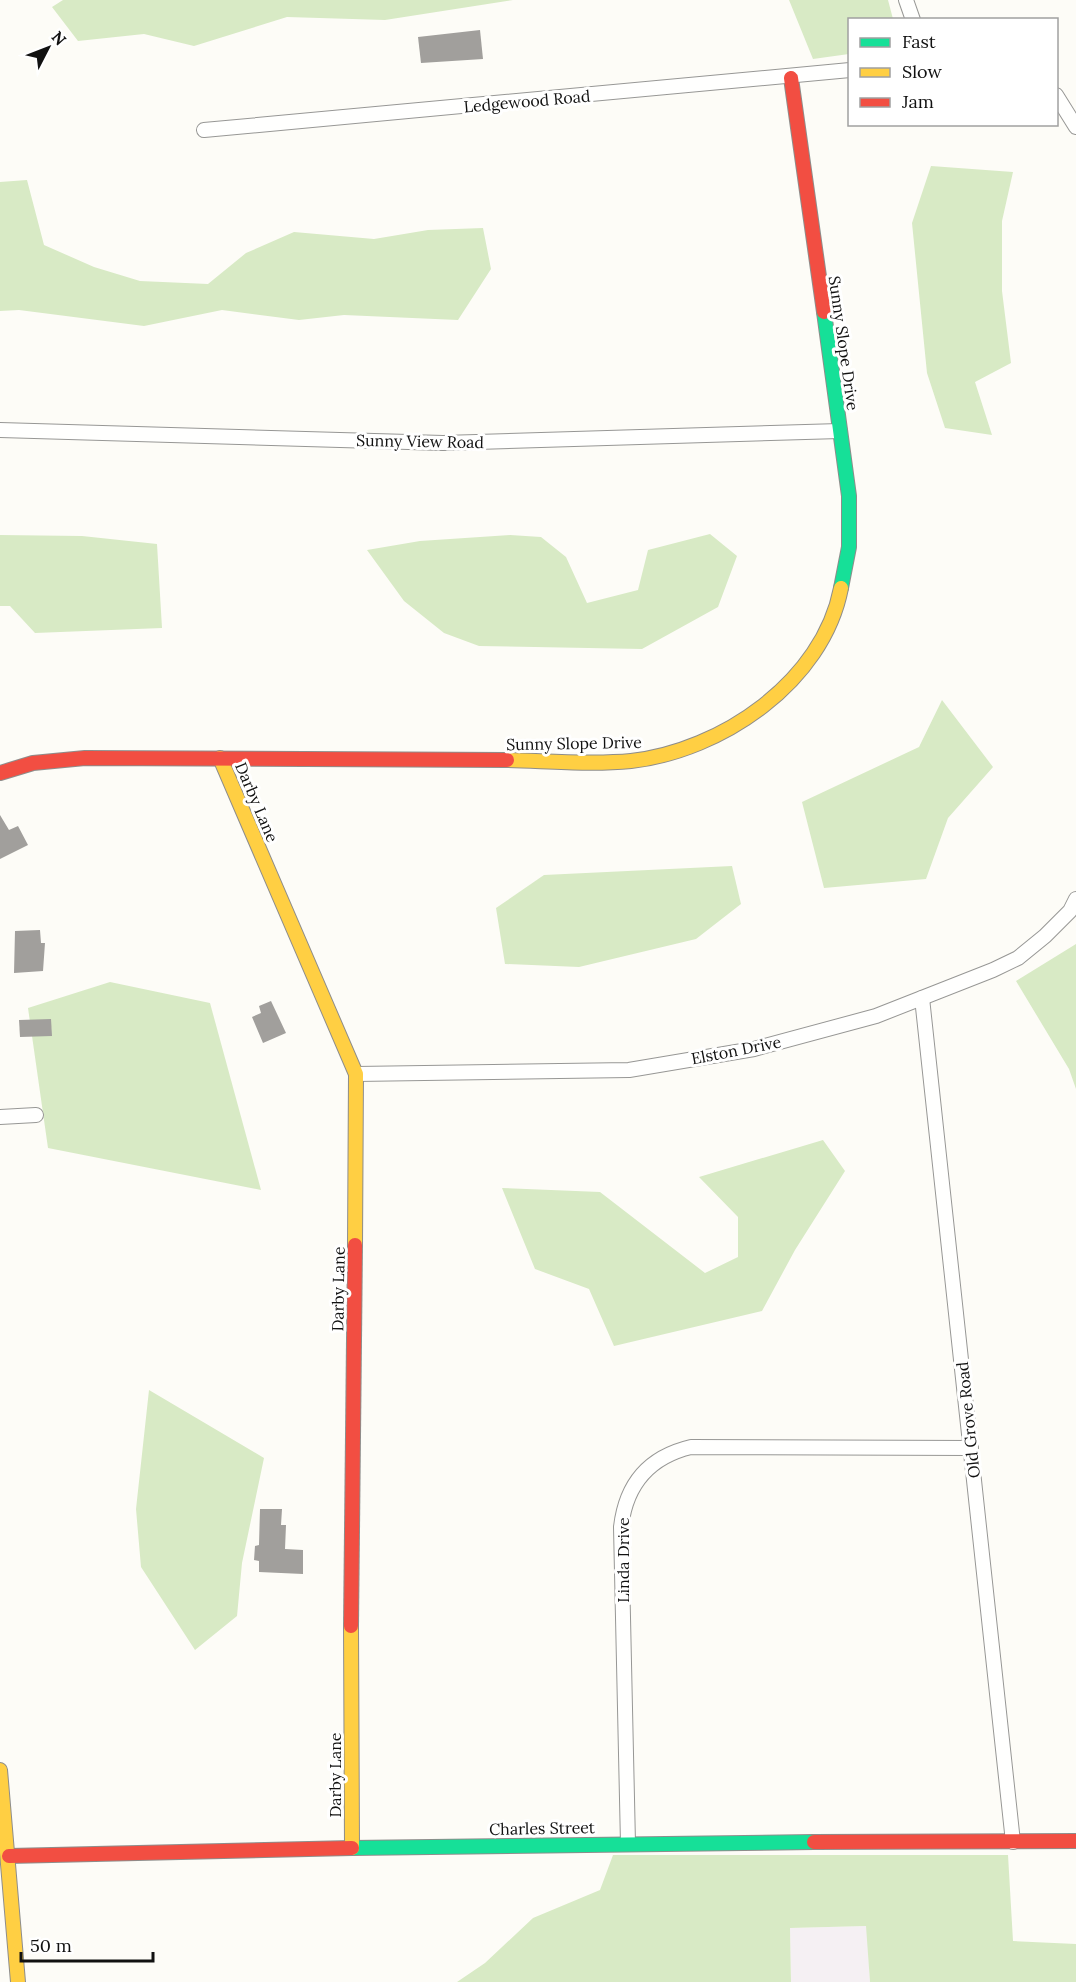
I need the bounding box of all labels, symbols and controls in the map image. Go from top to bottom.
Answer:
north arrow [18,18,78,78]
legend [848,18,1058,126]
text: N [48,27,71,49]
text: Fast [902,30,936,53]
text: Slow [902,60,942,83]
street label: Ledgewood Road [463,85,592,116]
text: Jam [901,90,934,113]
street label: Sunny Slope Drive [825,274,863,412]
street label: Sunny View Road [356,430,485,452]
street label: Sunny Slope Drive [506,732,642,754]
street label: Darby Lane [231,759,283,845]
street label: Elston Drive [689,1031,783,1069]
street label: Darby Lane [327,1246,349,1332]
street label: Old Grove Road [952,1360,984,1479]
street label: Linda Drive [613,1517,633,1603]
street label: Darby Lane [325,1732,345,1818]
street label: Charles Street [489,1817,596,1839]
scale bar [21,1925,153,1963]
text: 50 m [30,1934,72,1957]

